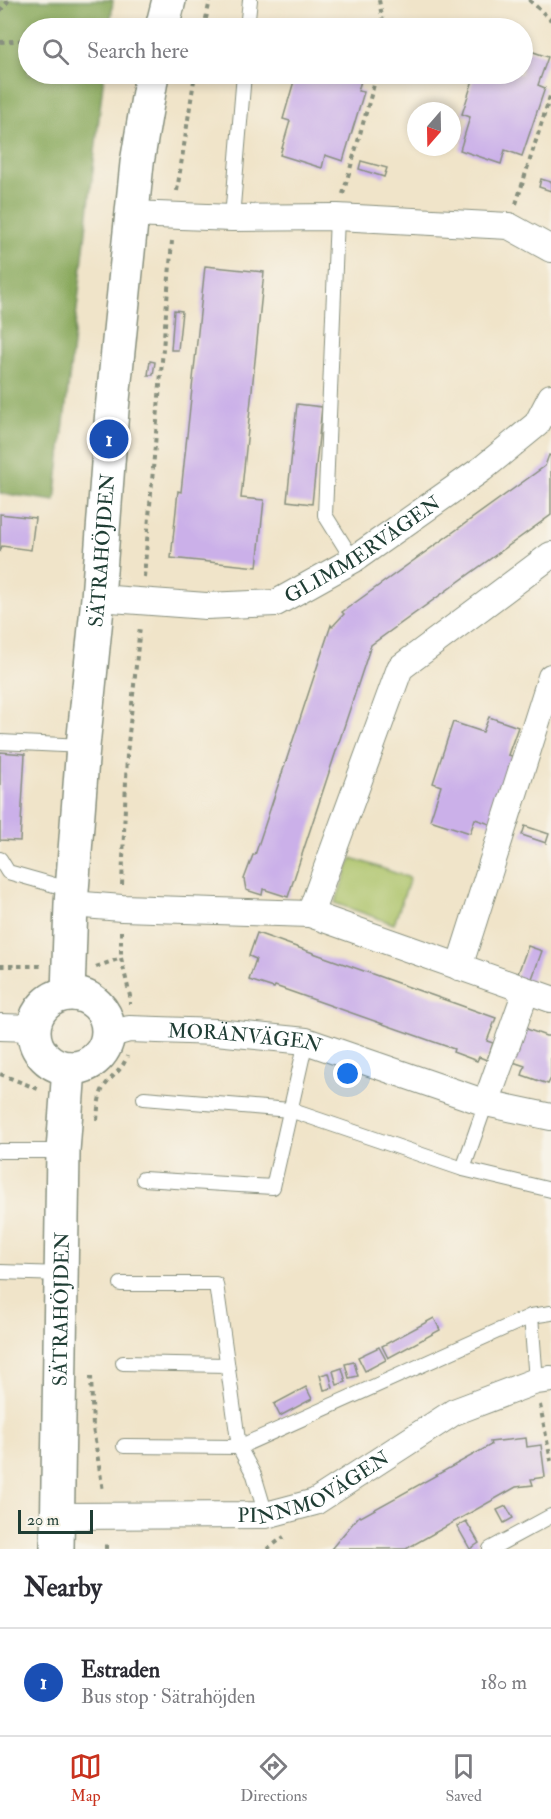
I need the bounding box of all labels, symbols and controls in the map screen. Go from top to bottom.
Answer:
search box [18,18,533,84]
icon: search [39,35,72,68]
text: Search here [87,37,189,65]
north arrow [407,102,461,156]
pin: 1 [90,416,128,462]
street label: SÄTRAHÖJDEN [83,473,120,628]
street label: GLIMMERVÄGEN [280,490,445,609]
street label: MORÄNVÄGEN [167,1018,325,1059]
your location [333,1059,362,1088]
street label: SÄTRAHÖJDEN [47,1232,75,1386]
street label: PINNMOVÄGEN [237,1445,394,1530]
scale bar [18,1507,93,1534]
text: 20 m [27,1510,59,1530]
text: Nearby [24,1572,102,1604]
text: Estraden [81,1656,160,1684]
text: 1 [40,1670,47,1695]
text: 180 m [480,1670,527,1695]
text: Bus stop · Sätrahöjden [81,1684,256,1709]
tab: Map [69,1750,102,1806]
tab: Directions [240,1750,307,1806]
tab: Saved [445,1750,482,1806]

